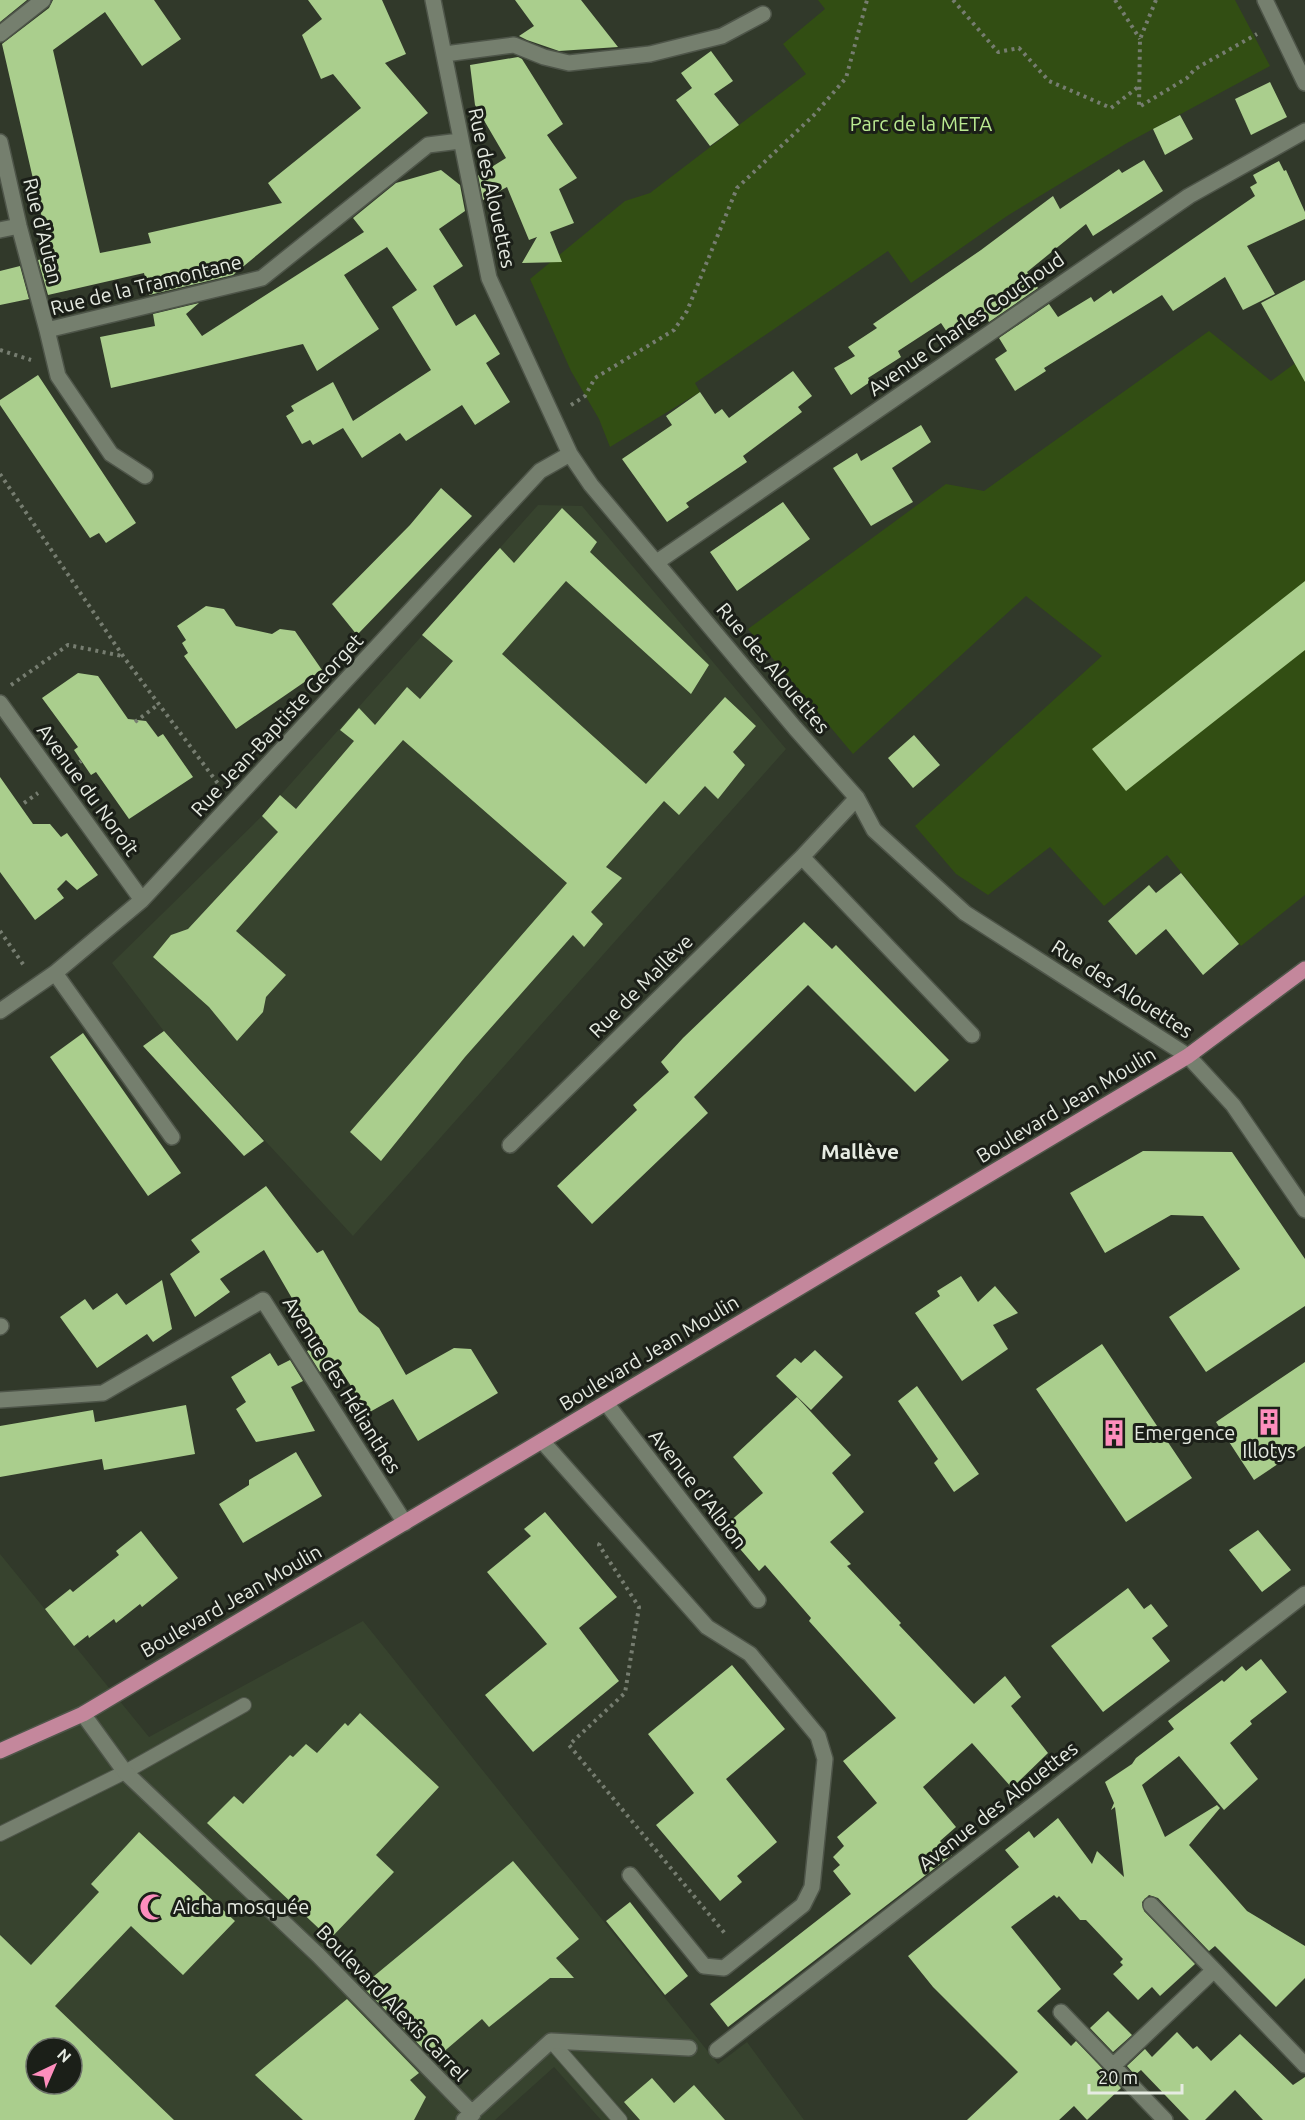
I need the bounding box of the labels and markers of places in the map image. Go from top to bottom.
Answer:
building icon: Illotys [1254,1407,1284,1437]
building icon: Emergence [1099,1418,1129,1448]
place label: Emergence [1134,1421,1235,1444]
place label: Illotys [1242,1439,1296,1462]
mosque icon: Aicha mosquée [138,1892,168,1922]
place label: Aicha mosquée [173,1895,309,1918]

